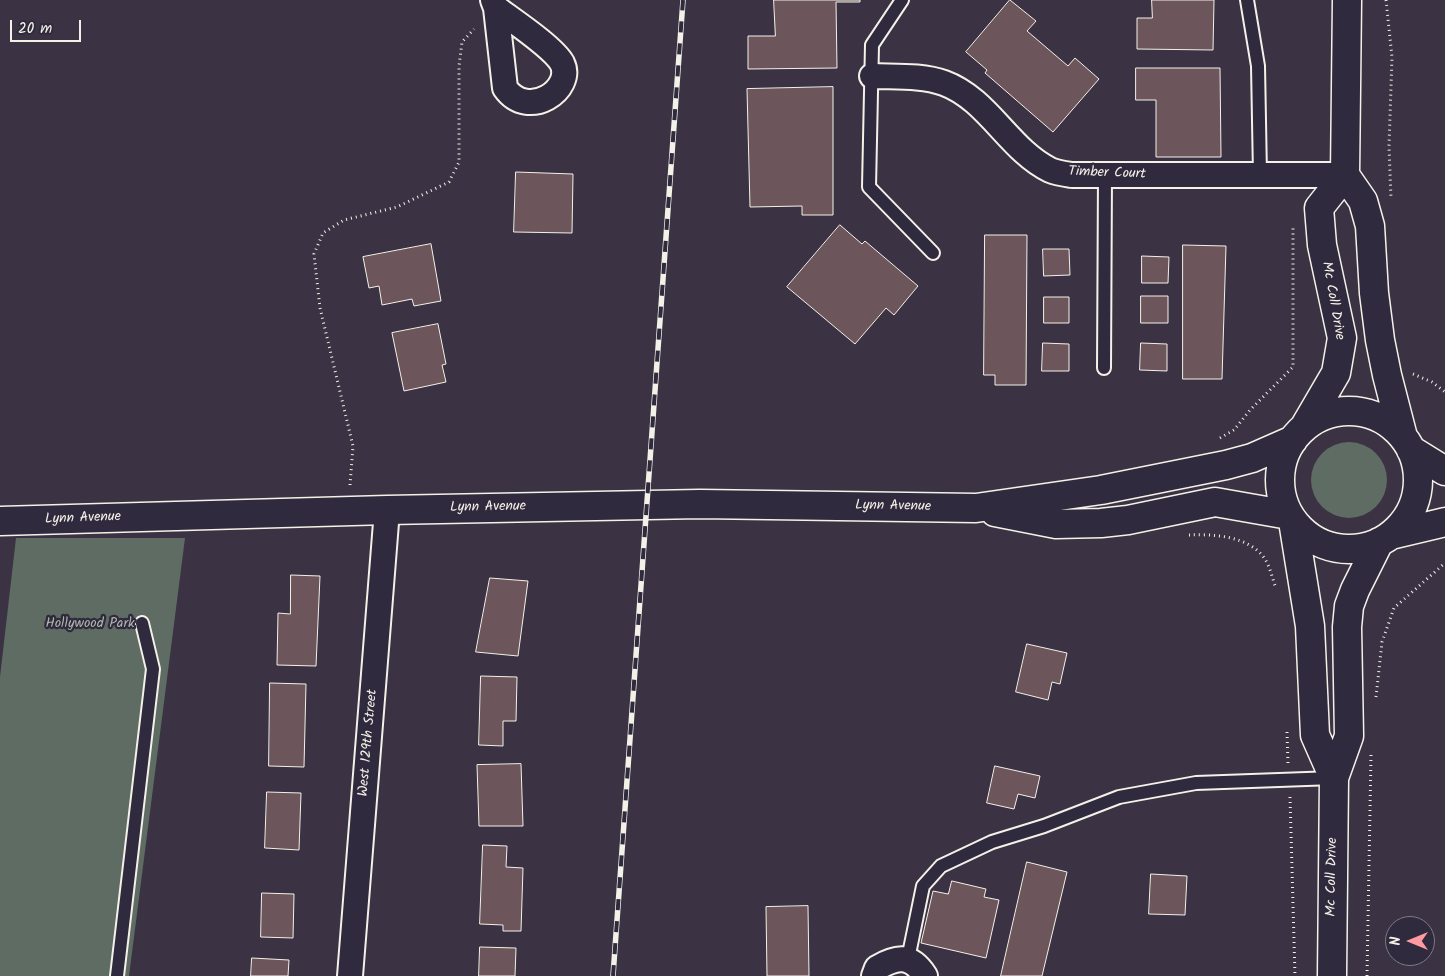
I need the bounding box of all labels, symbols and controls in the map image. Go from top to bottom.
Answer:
scale bar [12,10,84,42]
text: 20 m [18,17,52,41]
street label: Timber Court [1068,164,1146,184]
street label: Mc Coll Drive [1317,260,1347,342]
street label: Lynn Avenue [855,498,931,516]
street label: Lynn Avenue [450,499,526,517]
street label: Lynn Avenue [45,509,121,529]
park label: Hollywood Park [45,617,135,633]
street label: West 129th Street [356,689,382,797]
street label: Mc Coll Drive [1324,837,1342,917]
north arrow [1385,916,1435,966]
text: N [1385,937,1407,945]

